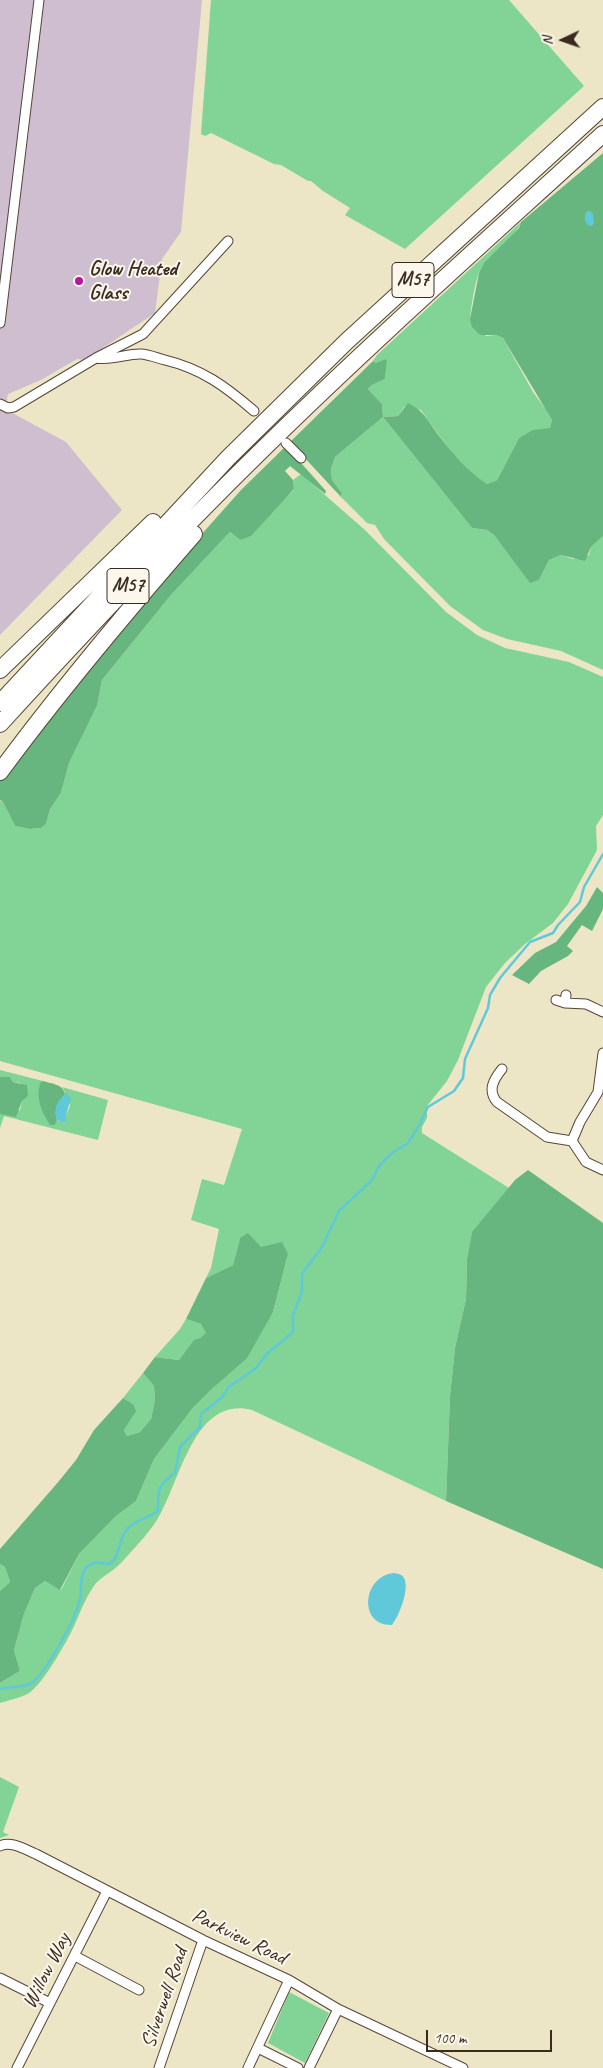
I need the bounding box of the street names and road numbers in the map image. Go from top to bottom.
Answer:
road number: M57 [392,262,434,298]
road number: M57 [107,568,149,604]
street label: Parkview Road [188,1903,290,1971]
street label: Willow Way [17,1929,77,2013]
street label: Silverwell Road [136,1945,194,2051]

